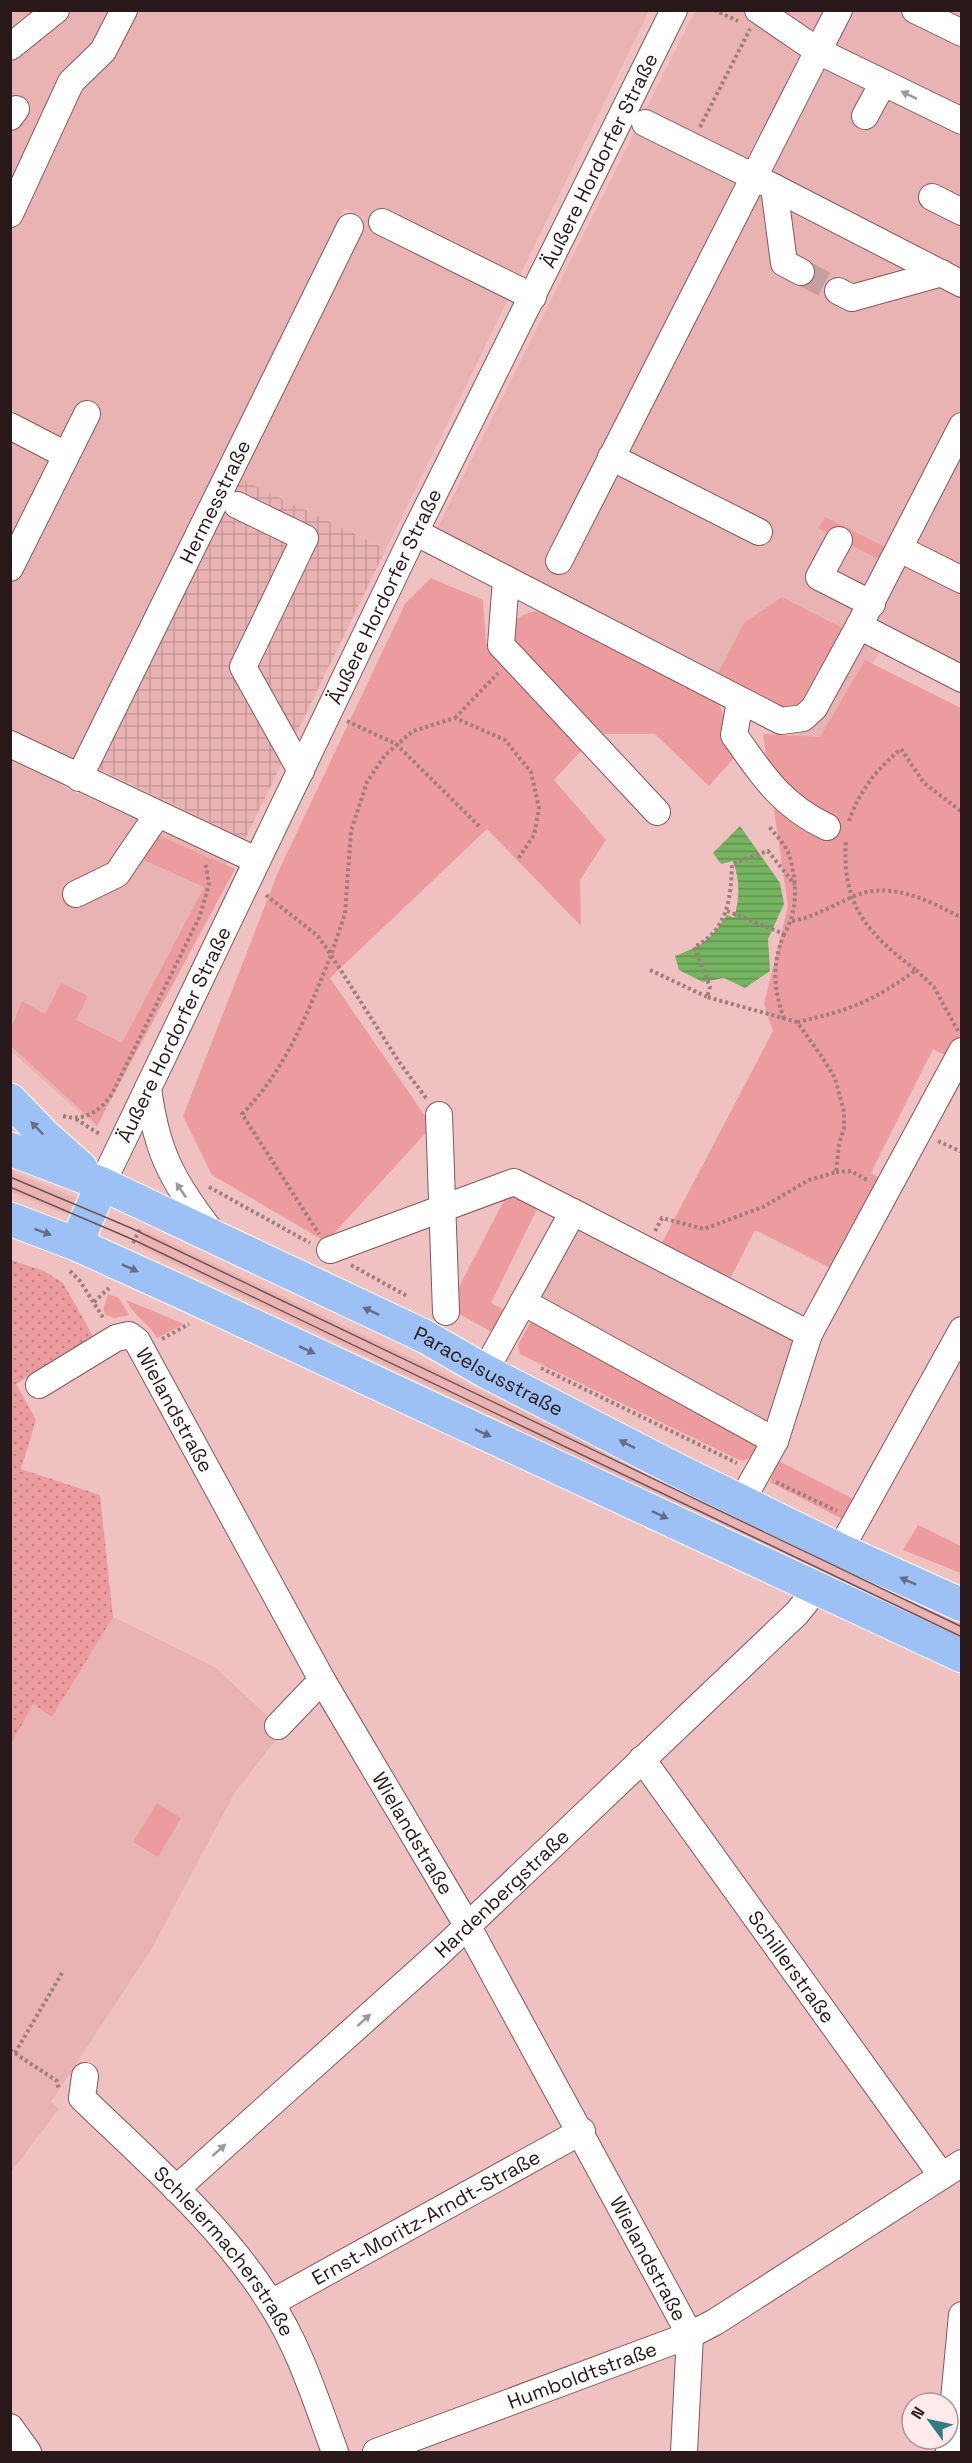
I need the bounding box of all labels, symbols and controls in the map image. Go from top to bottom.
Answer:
street label: Äußere Hordorfer Straße [535,49,664,272]
one-way arrow [900,91,918,101]
street label: Hermesstraße [174,435,256,568]
street label: Äußere Hordorfer Straße [321,484,448,708]
street label: Äußere Hordorfer Straße [111,922,237,1147]
one-way arrow [30,1121,44,1136]
one-way arrow [175,1182,187,1198]
one-way arrow [35,1227,53,1237]
one-way arrow [121,1263,139,1273]
one-way arrow [362,1306,379,1315]
street label: Paracelsusstraße [410,1320,568,1422]
street label: Wielandstraße [130,1343,219,1477]
one-way arrow [298,1346,315,1355]
one-way arrow [475,1428,492,1437]
one-way arrow [618,1440,635,1449]
one-way arrow [651,1511,668,1520]
one-way arrow [899,1576,917,1586]
street label: Wielandstraße [366,1767,459,1900]
street label: Hardenbergstraße [429,1823,575,1963]
street label: Schillerstraße [742,1905,841,2028]
one-way arrow [356,2014,371,2027]
one-way arrow [211,2144,226,2157]
street label: Ernst-Moritz-Arndt-Straße [307,2144,545,2291]
street label: Schleiermacherstraße [148,2160,300,2341]
street label: Wielandstraße [604,2191,693,2325]
street label: Humboldtstraße [504,2336,660,2415]
north arrow [900,2391,960,2451]
text: N [906,2403,930,2423]

